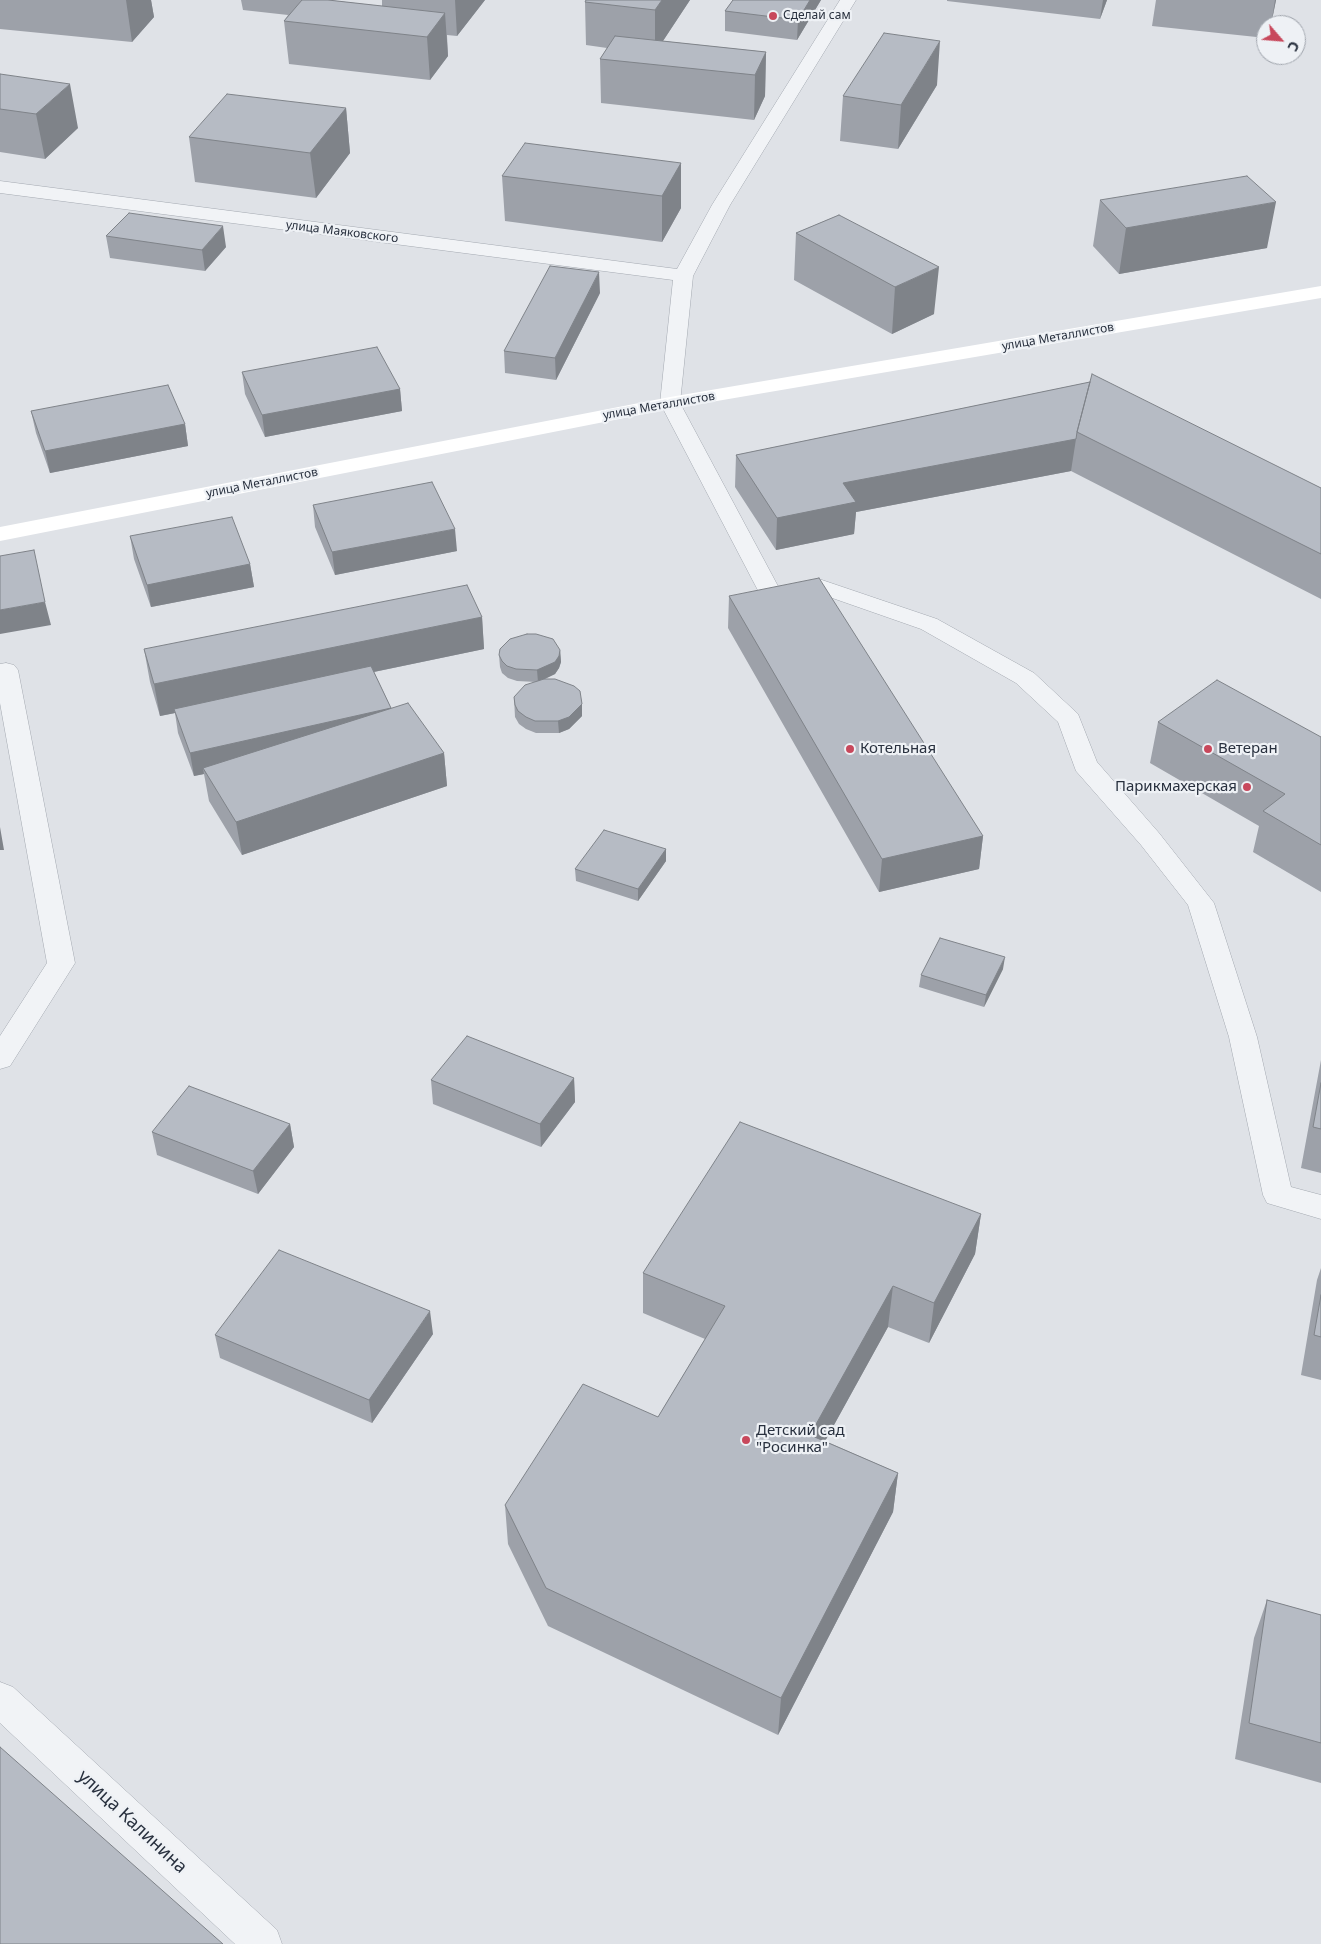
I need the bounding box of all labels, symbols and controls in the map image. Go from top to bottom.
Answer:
place label: Сделай сам [783,9,851,23]
marker: Сделай сам [767,10,779,22]
north arrow [1256,15,1306,65]
text: С [1283,38,1304,55]
street label: улица Маяковского [285,218,399,246]
street label: улица Металлистов [1001,320,1115,354]
street label: улица Металлистов [602,389,716,423]
street label: улица Металлистов [205,465,319,501]
place label: Котельная [860,740,936,758]
place label: Ветеран [1218,740,1278,758]
marker: Котельная [844,743,856,755]
marker: Ветеран [1202,743,1214,755]
place label: Парикмахерская [1115,778,1237,796]
marker: Парикмахерская [1241,781,1253,793]
place label: Детский сад "Росинка" [756,1422,845,1457]
marker: Детский сад "Росинка" [740,1434,752,1446]
street label: улица Калинина [73,1766,191,1878]

